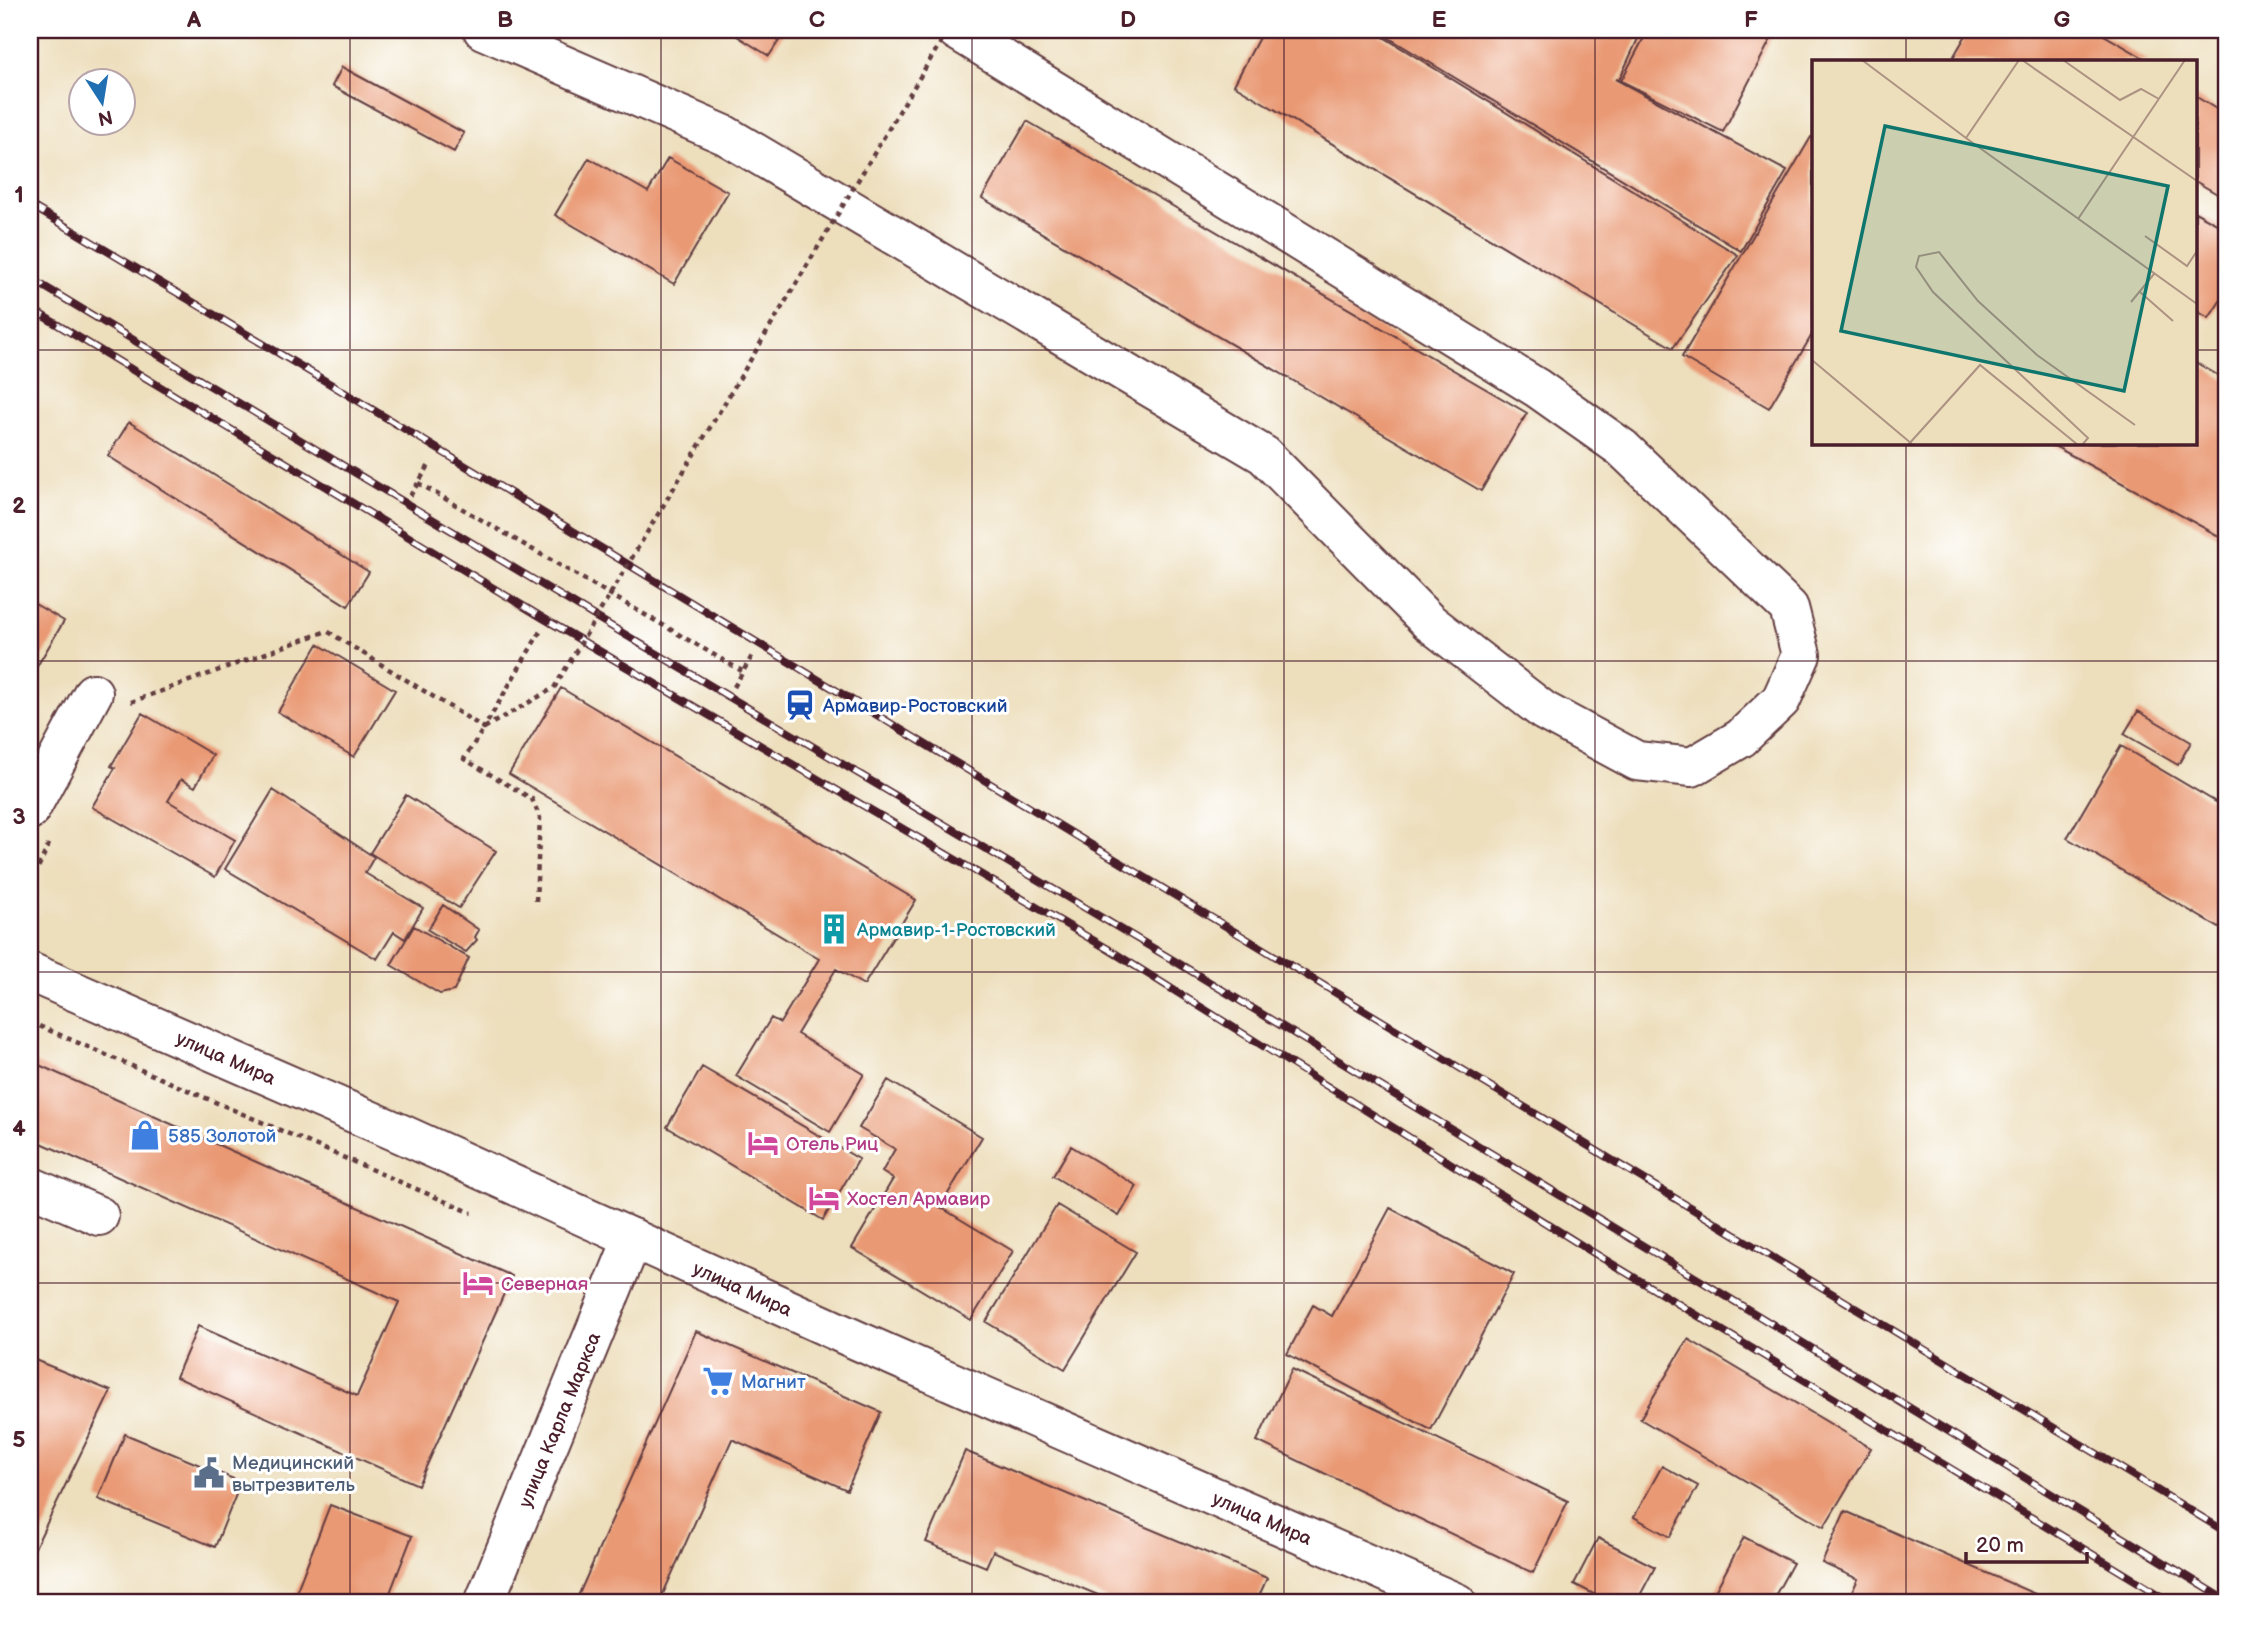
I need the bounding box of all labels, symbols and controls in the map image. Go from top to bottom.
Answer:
text: A [186,6,202,34]
text: B [497,6,513,34]
text: C [809,6,825,34]
text: D [1120,6,1136,34]
text: E [1432,6,1447,34]
text: F [1744,6,1758,34]
text: G [2054,6,2071,34]
inset map [1812,60,2196,444]
north arrow [66,66,136,136]
text: N [96,104,115,130]
text: 1 [14,181,24,209]
text: 2 [12,492,26,520]
station icon: Армавир-Ростовский [783,688,817,722]
place label: Армавир-Ростовский [822,695,1008,718]
text: 3 [12,803,26,831]
building icon: Армавир-1-Ростовский [817,912,851,946]
place label: Армавир-1-Ростовский [856,919,1056,942]
street label: улица Мира [172,1027,279,1091]
text: 4 [12,1115,26,1143]
shop icon: 585 Золотой [128,1118,162,1152]
place label: 585 Золотой [168,1125,276,1148]
hotel icon: Отель Риц [746,1126,780,1160]
place label: Отель Риц [786,1133,878,1156]
hotel icon: Хостел Армавир [807,1181,841,1215]
place label: Хостел Армавир [847,1188,991,1211]
street label: улица Мира [689,1258,795,1322]
hotel icon: Северная [461,1266,495,1300]
place label: Северная [501,1273,588,1296]
street label: улица Карла Маркса [514,1329,606,1511]
supermarket icon: Магнит [701,1364,735,1398]
place label: Магнит [741,1371,806,1394]
text: 5 [12,1426,26,1454]
place label: Медицинский вытрезвитель [232,1452,356,1497]
public building icon: Медицинский вытрезвитель [192,1456,226,1490]
street label: улица Мира [1209,1487,1315,1551]
scale bar [1966,1521,2086,1565]
text: 20 m [1976,1533,2024,1558]

